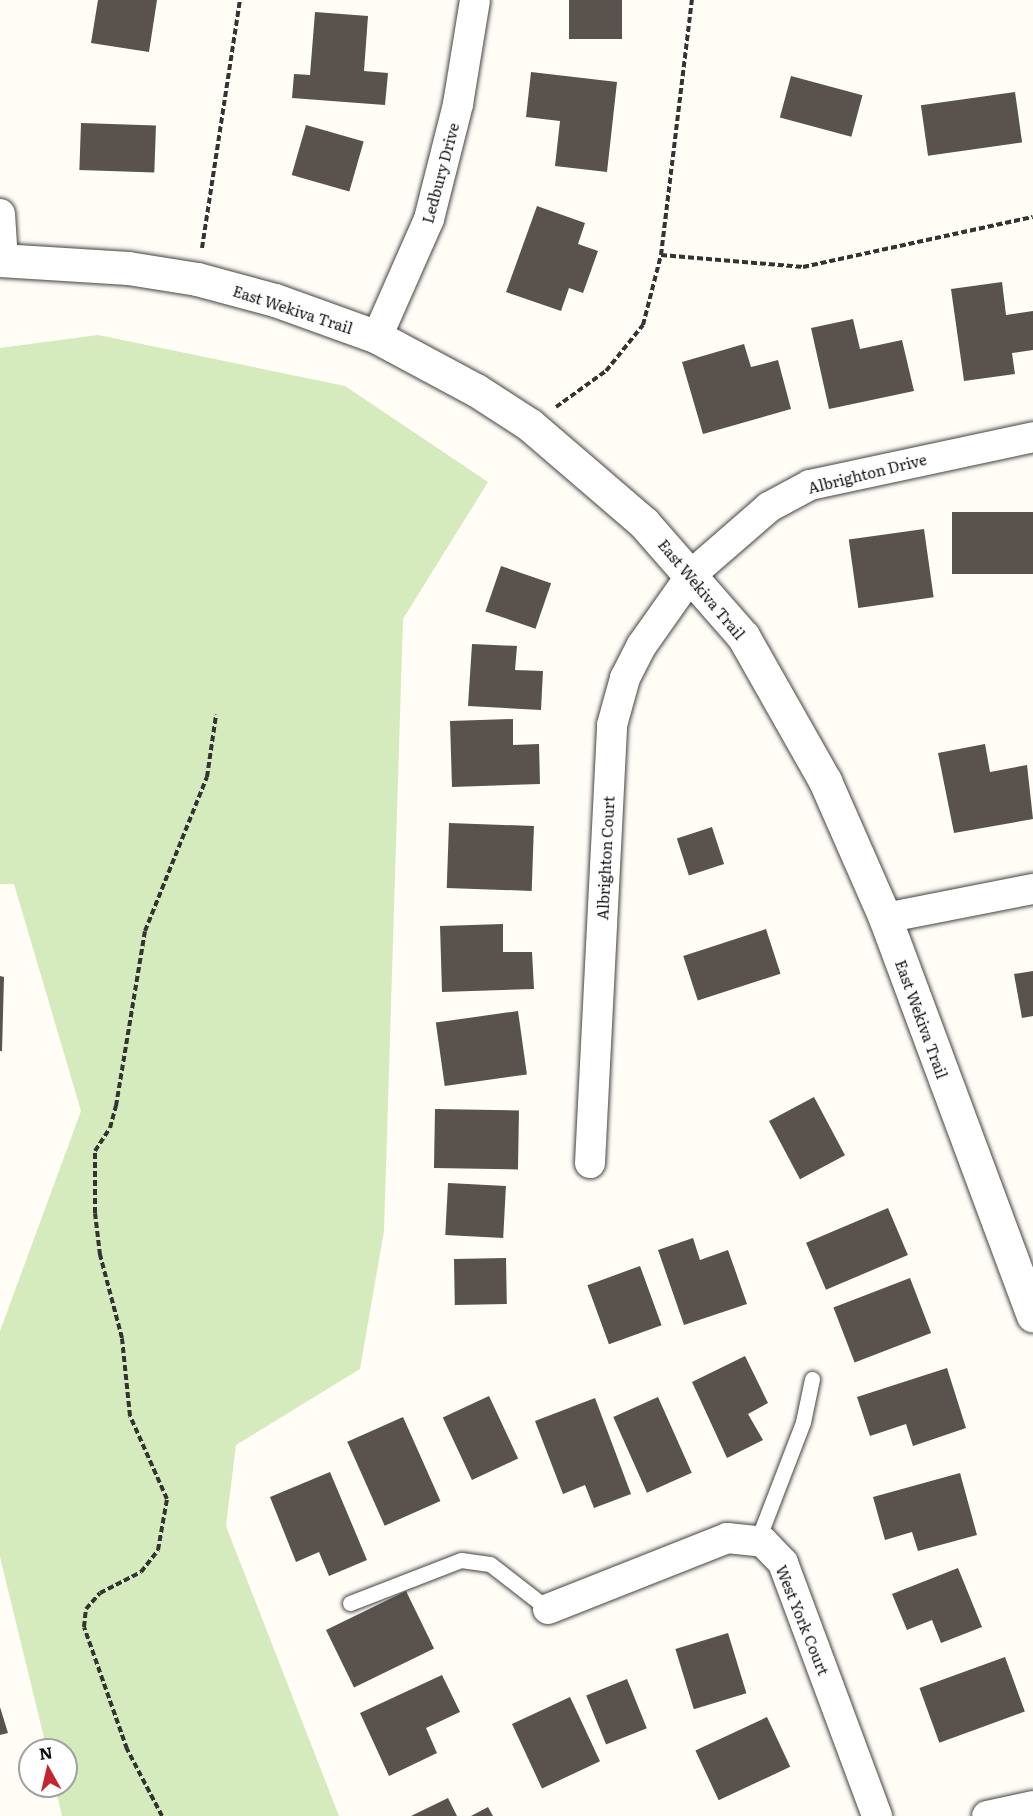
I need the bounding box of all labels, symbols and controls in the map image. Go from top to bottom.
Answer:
street label: Ledbury Drive [418,121,462,225]
street label: East Wekiva Trail [231,281,355,337]
street label: Albrighton Drive [806,450,928,496]
street label: East Wekiva Trail [655,535,749,643]
street label: Albrighton Court [593,796,617,920]
street label: East Wekiva Trail [892,957,952,1081]
street label: West York Court [773,1562,833,1678]
north arrow [18,1738,78,1798]
text: N [37,1739,54,1765]

